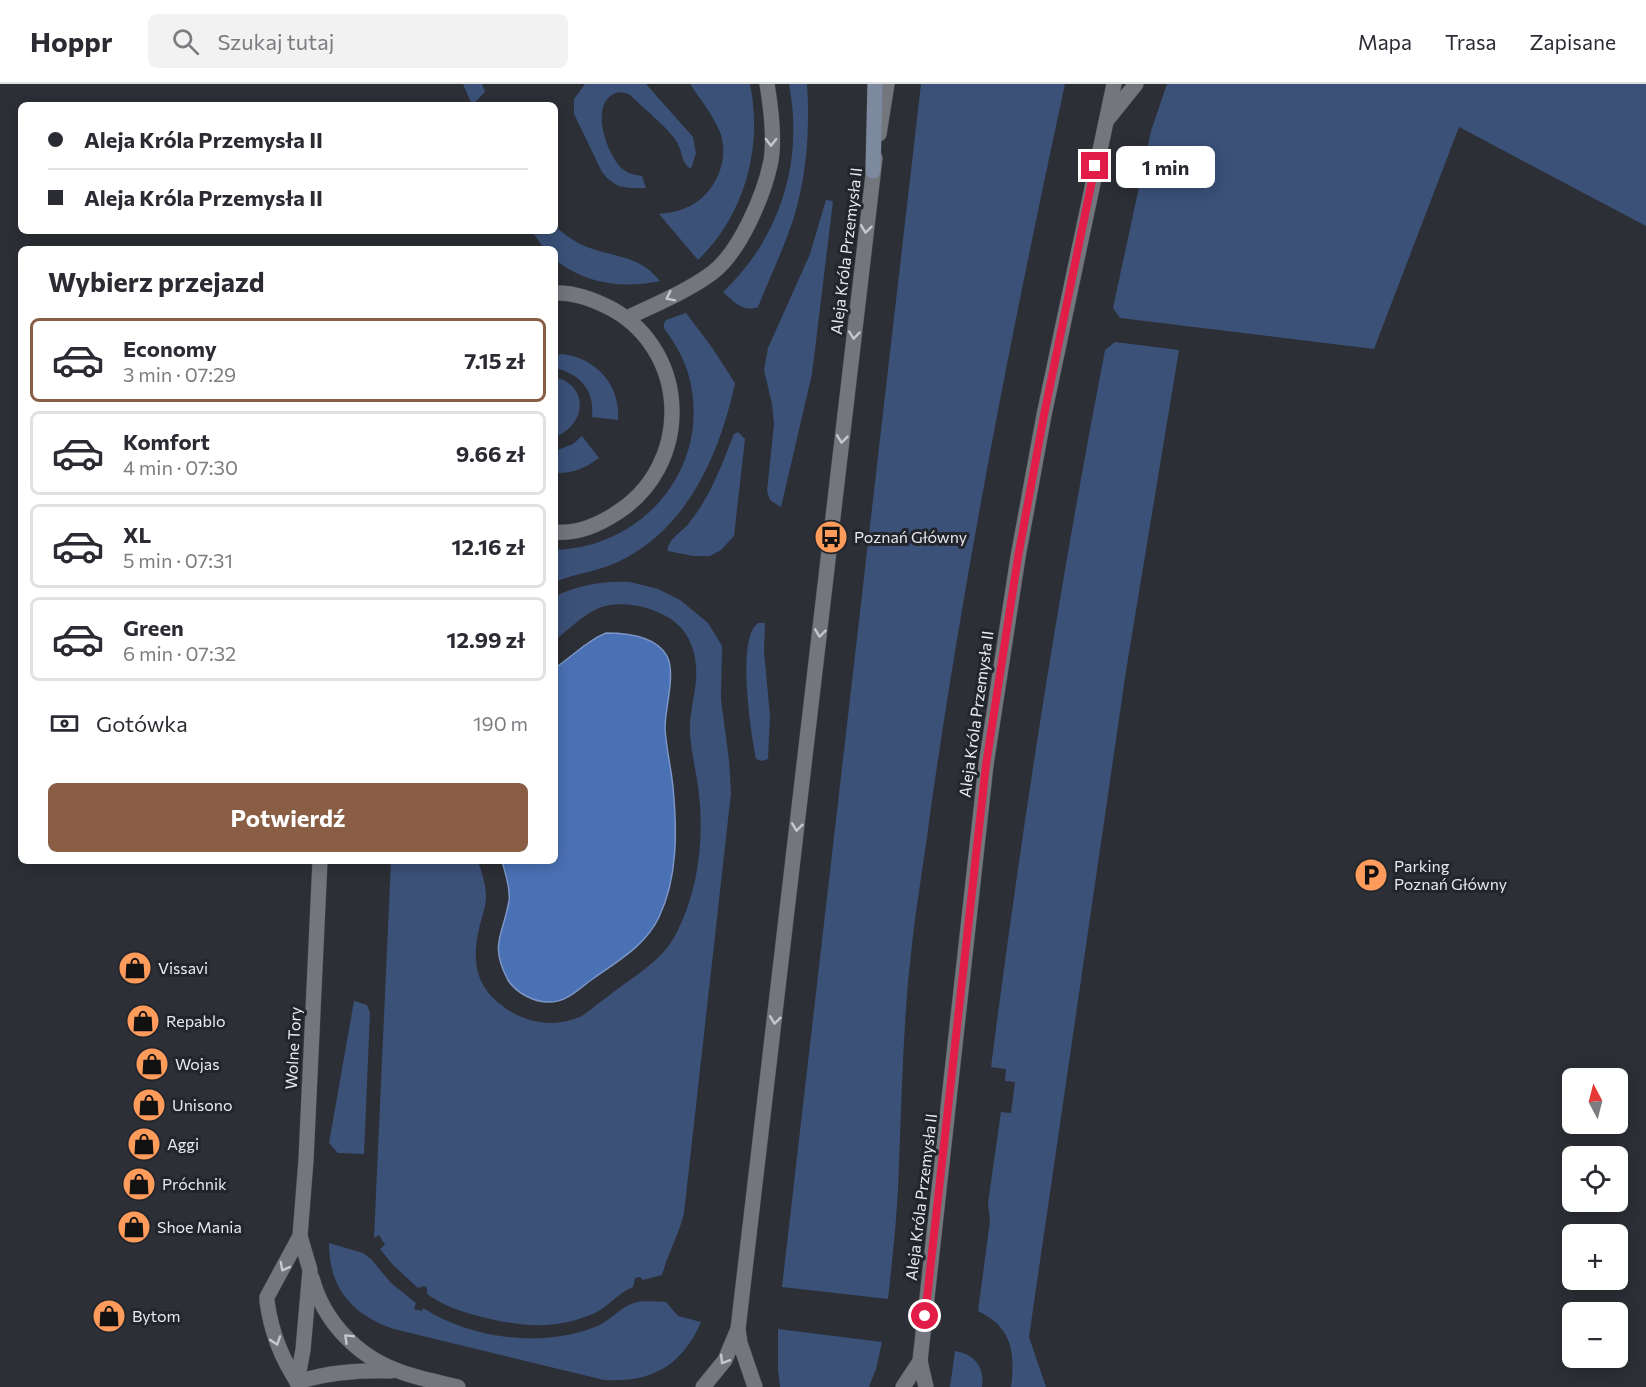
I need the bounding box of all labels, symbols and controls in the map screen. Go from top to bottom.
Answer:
search box [148,14,568,68]
text: Hoppr [30,24,112,58]
icon: search [169,25,202,58]
text: Szukaj tutaj [217,28,334,55]
text: Mapa [1358,29,1412,54]
text: Trasa [1445,29,1496,54]
text: Zapisane [1529,29,1616,54]
text: Aleja Króla Przemysła II [84,126,323,153]
one-way arrow [765,138,777,147]
callout: 1 min [1116,145,1215,187]
route end [1081,152,1108,179]
text: 1 min [1142,155,1189,179]
street label: Aleja Króla Przemysła II [826,166,865,336]
text: Aleja Króla Przemysła II [84,184,323,211]
one-way arrow [860,224,872,234]
text: Wybierz przejazd [48,265,265,298]
one-way arrow [666,289,677,301]
one-way arrow [848,330,861,339]
icon: car [51,333,105,387]
text: Economy [123,335,217,362]
text: 7.15 zł [464,347,525,374]
text: 3 min · 07:29 [123,362,236,386]
icon: car [51,426,105,480]
text: Komfort [123,428,210,455]
one-way arrow [837,435,849,444]
text: 9.66 zł [456,440,525,467]
text: 4 min · 07:30 [123,455,238,479]
icon: car [51,519,105,573]
bus stop icon: Poznań Główny [813,519,849,555]
text: XL [123,521,151,548]
place label: Poznań Główny [854,527,967,546]
text: 12.16 zł [451,533,525,560]
text: 5 min · 07:31 [123,548,233,572]
icon: car [51,612,105,666]
text: Green [123,614,184,641]
text: 12.99 zł [447,626,525,653]
one-way arrow [814,628,826,637]
street label: Aleja Króla Przemysła II [954,629,997,799]
text: 6 min · 07:32 [123,641,236,665]
icon: cash [48,707,81,740]
text: Gotówka [96,710,188,737]
text: 190 m [473,711,528,735]
button: Potwierdź [48,783,528,852]
one-way arrow [791,822,804,831]
place label: Parking Poznań Główny [1394,856,1507,893]
parking icon: Parking Poznań Główny [1353,857,1389,893]
shop icon: Vissavi [117,950,153,986]
place label: Vissavi [158,958,208,977]
shop icon: Repablo [125,1003,161,1039]
street label: Wolne Tory [281,1006,304,1090]
place label: Repablo [166,1011,226,1030]
one-way arrow [769,1016,782,1025]
shop icon: Wojas [134,1046,170,1082]
place label: Wojas [175,1054,220,1073]
north arrow [1562,1068,1628,1134]
map controls [1562,1068,1628,1368]
shop icon: Unisono [131,1087,167,1123]
place label: Unisono [172,1095,233,1114]
street label: Aleja Króla Przemysła II [901,1112,940,1282]
shop icon: Aggi [126,1126,162,1162]
place label: Aggi [167,1134,199,1153]
button: locate [1562,1146,1628,1212]
shop icon: Próchnik [121,1166,157,1202]
place label: Próchnik [162,1174,227,1193]
shop icon: Shoe Mania [116,1209,152,1245]
place label: Shoe Mania [157,1217,242,1236]
button: + [1562,1224,1628,1290]
one-way arrow [279,1260,291,1271]
shop icon: Bytom [91,1298,127,1334]
route start [911,1302,938,1329]
button: − [1562,1302,1628,1368]
place label: Bytom [132,1306,180,1325]
one-way arrow [269,1335,282,1346]
one-way arrow [344,1335,355,1346]
one-way arrow [719,1354,731,1364]

